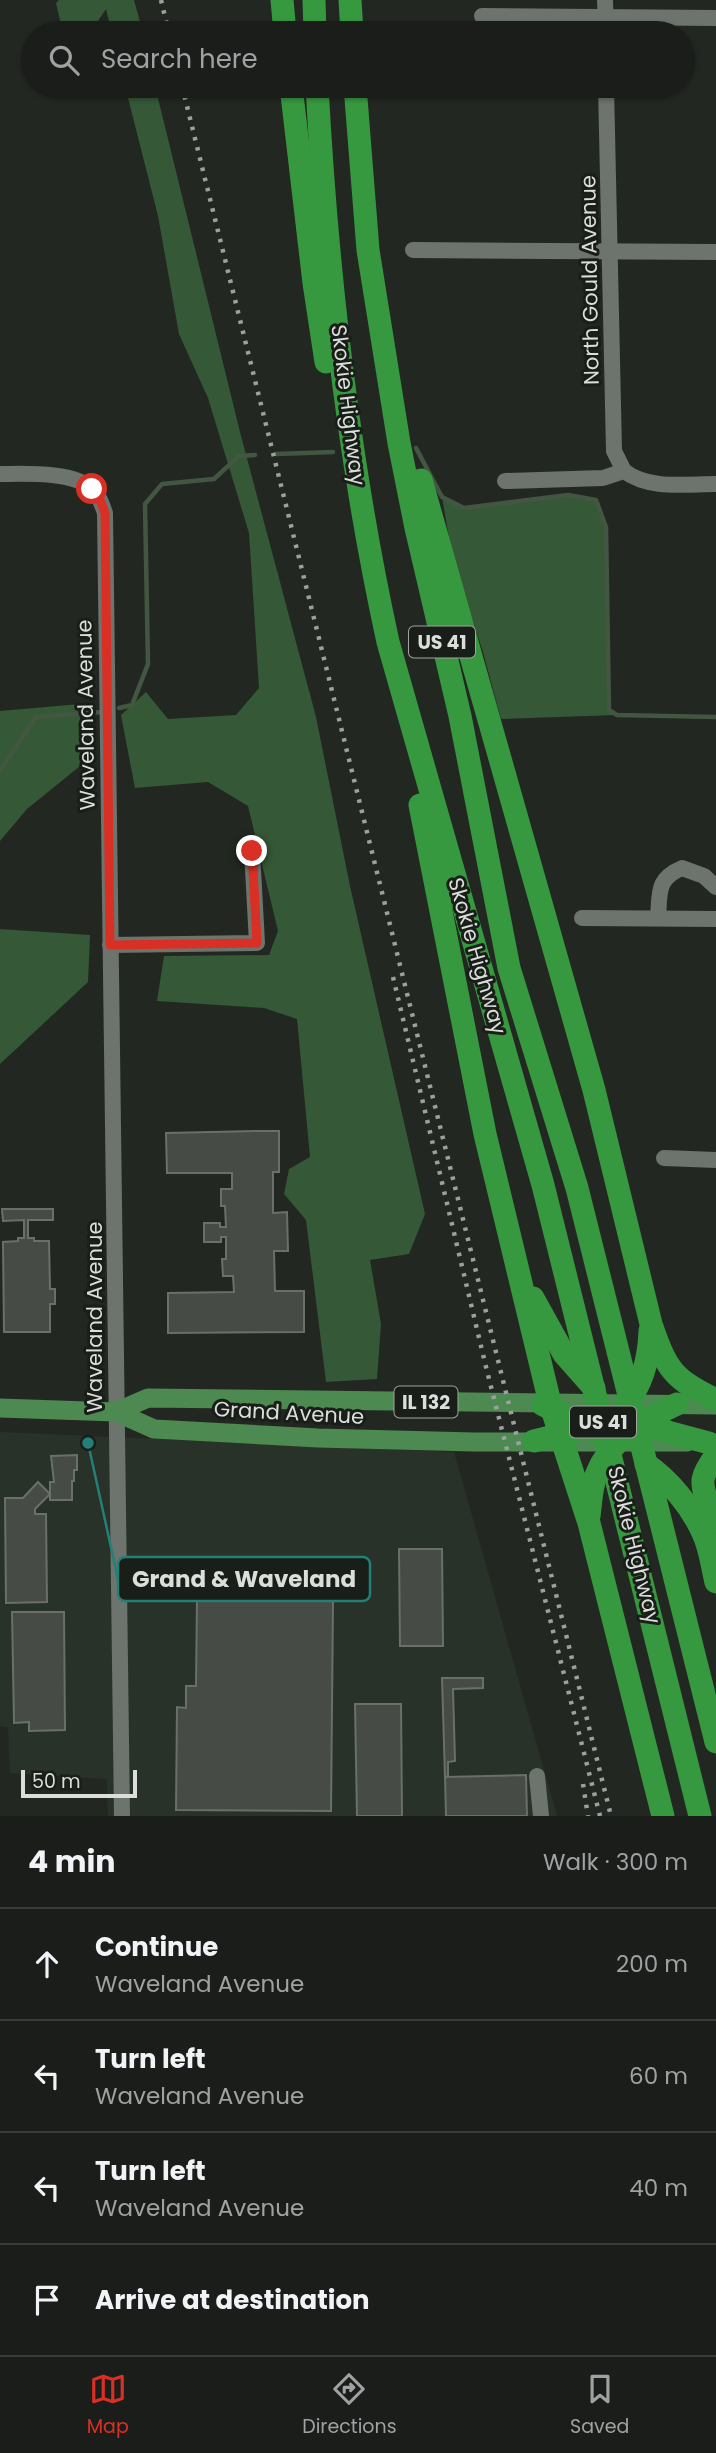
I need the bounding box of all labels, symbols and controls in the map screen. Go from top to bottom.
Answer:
search box [21,21,695,98]
icon: search [45,41,83,79]
text: Search here [101,41,258,77]
street label: North Gould Avenue [573,175,606,385]
street label: Skokie Highway [324,323,373,487]
route start [76,473,107,504]
street label: Waveland Avenue [69,619,102,811]
road number: US 41 [409,626,475,657]
route end [236,835,267,866]
street label: Skokie Highway [441,874,514,1038]
street label: Waveland Avenue [80,1222,109,1412]
road number: IL 132 [394,1386,458,1418]
street label: Grand Avenue [213,1394,365,1431]
road number: US 41 [570,1406,636,1438]
street label: Skokie Highway [601,1463,668,1627]
callout: Grand & Waveland [118,1557,370,1601]
text: Grand & Waveland [132,1563,356,1595]
scale bar [21,1767,136,1799]
text: 50 m [32,1768,81,1795]
text: 4 min [28,1840,116,1883]
text: Walk · 300 m [543,1846,688,1878]
text: Continue [95,1929,218,1965]
icon: ahead [28,1945,66,1983]
text: 200 m [616,1948,688,1980]
text: Waveland Avenue [95,1968,304,2000]
text: Turn left [95,2041,206,2077]
icon: left [28,2057,66,2095]
text: 60 m [629,2060,688,2092]
text: Waveland Avenue [95,2080,304,2112]
text: Turn left [95,2153,206,2189]
icon: left [28,2169,66,2207]
text: 40 m [629,2172,688,2204]
text: Waveland Avenue [95,2192,304,2224]
icon: arrive [28,2281,66,2319]
text: Arrive at destination [95,2282,370,2318]
tab: Map [87,2370,129,2441]
tab: Directions [302,2370,397,2441]
tab: Saved [570,2370,629,2441]

